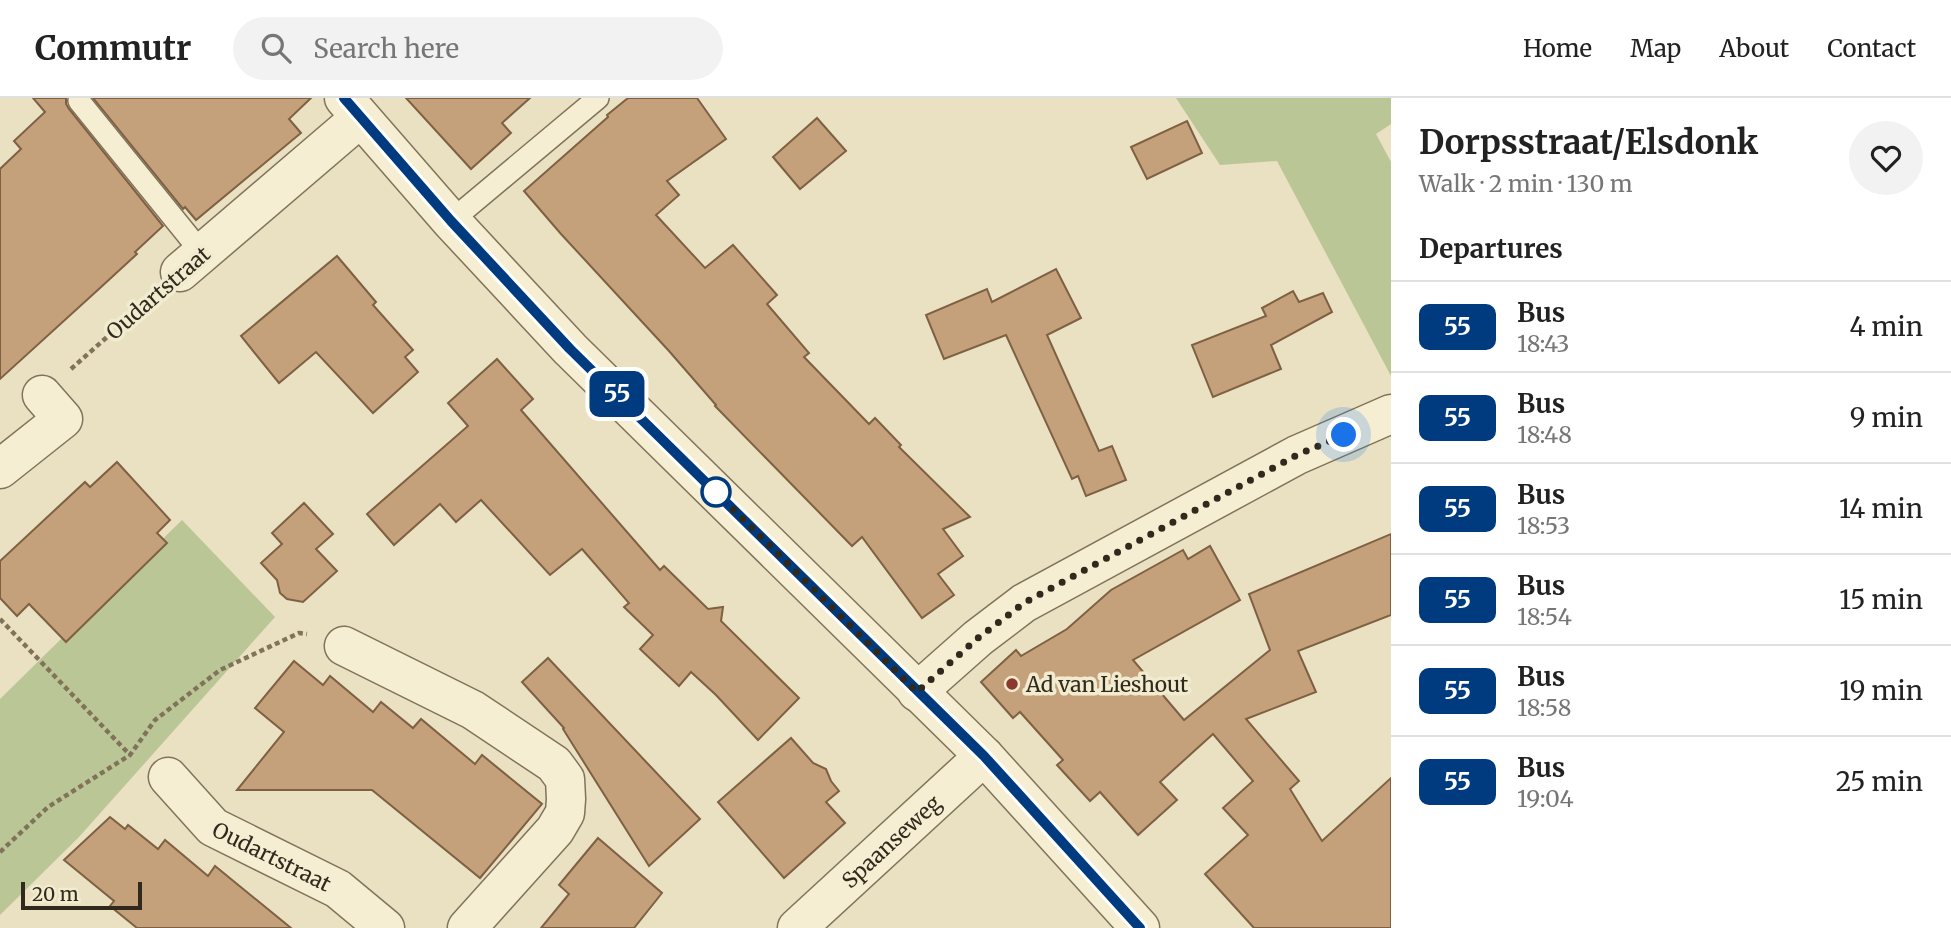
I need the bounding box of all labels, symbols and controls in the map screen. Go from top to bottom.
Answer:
search box [233,17,723,80]
text: Commutr [35,28,191,69]
icon: search [257,29,295,67]
text: Search here [313,32,459,65]
text: Home [1523,33,1592,64]
text: Map [1630,33,1681,64]
text: About [1719,33,1789,64]
text: Contact [1827,33,1916,64]
button: heart [1849,121,1923,195]
text: Dorpsstraat/Elsdonk [1419,122,1758,163]
text: Walk · 2 min · 130 m [1419,169,1633,198]
text: Departures [1419,232,1563,265]
street label: Oudartstraat [100,241,216,345]
text: Bus [1517,296,1565,329]
text: 4 min [1849,310,1923,343]
text: 55 [1444,311,1471,342]
text: 18:43 [1517,329,1569,358]
line badge: 55 [586,371,648,417]
text: 55 [603,378,631,409]
text: Bus [1517,387,1565,420]
text: 9 min [1850,401,1923,434]
text: 55 [1444,402,1471,433]
your location [1326,417,1361,452]
text: 18:48 [1517,420,1572,449]
unlabelled marker [701,477,731,507]
text: Bus [1517,478,1565,511]
text: 14 min [1839,492,1923,525]
text: 55 [1444,493,1471,524]
text: 18:53 [1517,511,1570,540]
text: Bus [1517,569,1565,602]
text: 15 min [1839,583,1923,616]
text: 55 [1444,584,1471,615]
text: 18:54 [1517,602,1572,631]
text: Bus [1517,660,1565,693]
place label: Ad van Lieshout [1025,671,1188,698]
text: 19 min [1839,674,1923,707]
text: 55 [1444,675,1471,706]
marker: Ad van Lieshout [1004,676,1020,692]
text: 18:58 [1517,693,1571,722]
text: Bus [1517,751,1565,784]
text: 25 min [1836,765,1923,798]
text: 55 [1444,766,1471,797]
text: 19:04 [1517,784,1574,813]
street label: Spaanseweg [836,789,947,894]
street label: Oudartstraat [208,815,336,897]
scale bar [21,879,142,911]
text: 20 m [32,882,79,906]

